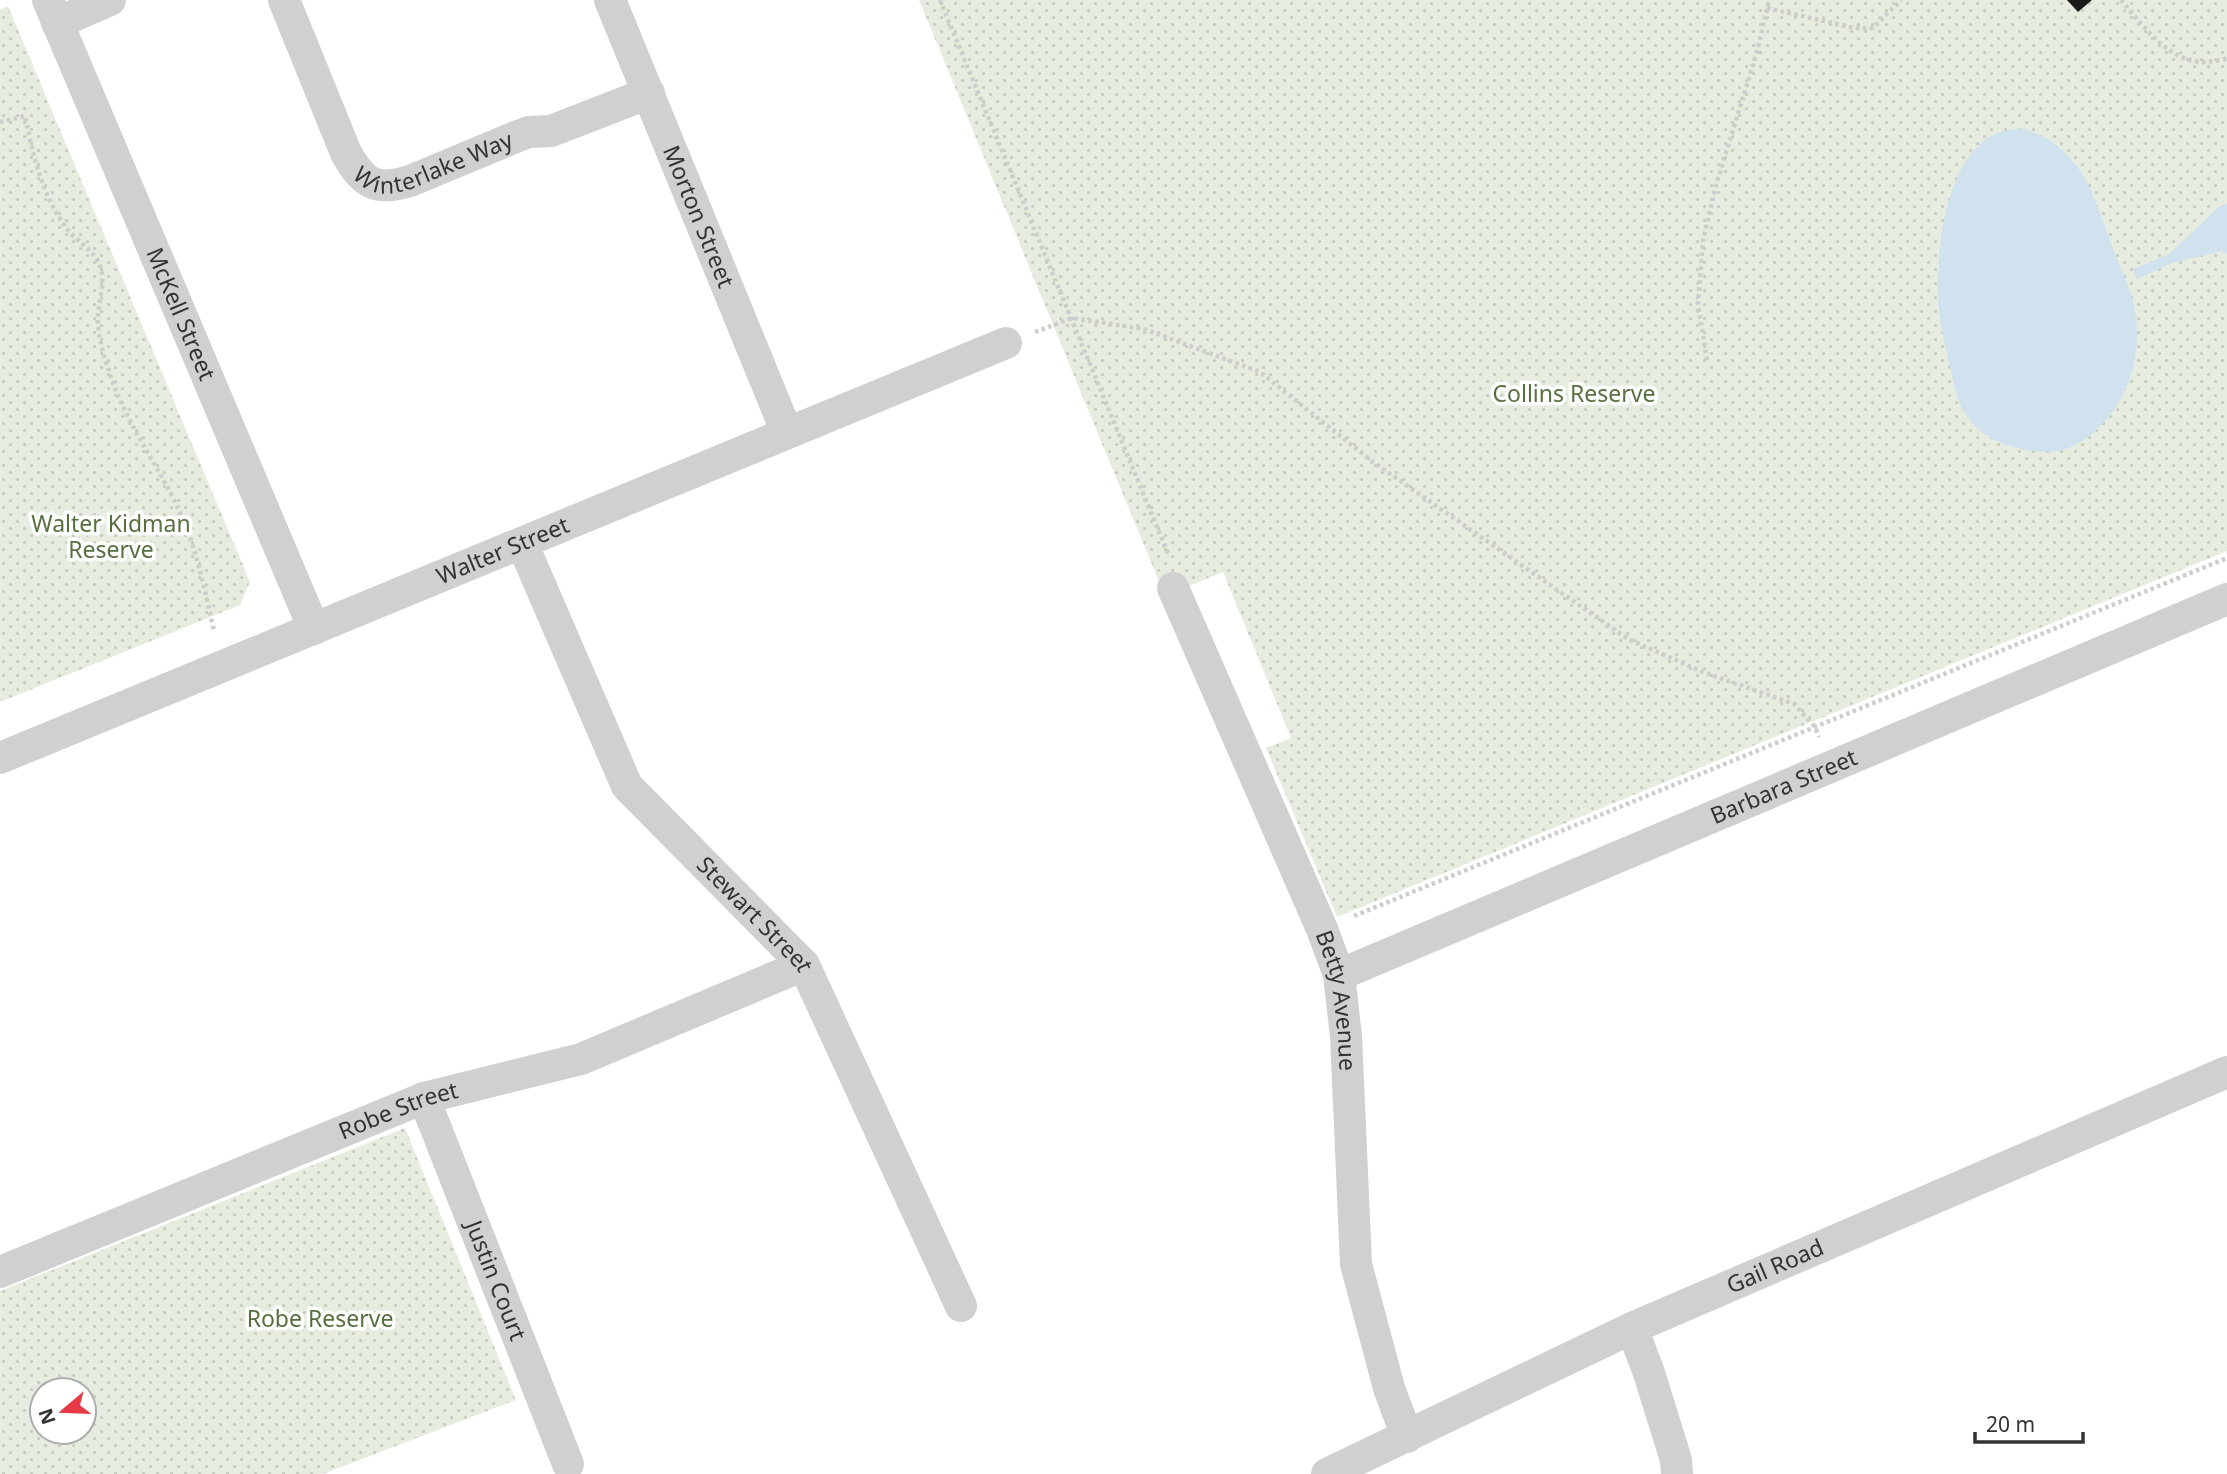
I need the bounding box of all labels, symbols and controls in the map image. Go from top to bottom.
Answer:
street label: Winterlake Way [347,123,518,201]
street label: Morton Street [656,140,743,292]
street label: McKell Street [139,242,224,385]
park label: Collins Reserve [1493,377,1655,409]
park label: Walter Kidman Reserve [31,507,191,565]
street label: Walter Street [431,508,574,591]
street label: Barbara Street [1705,740,1862,831]
street label: Stewart Street [690,849,822,977]
street label: Betty Avenue [1309,925,1365,1072]
street label: Robe Street [333,1073,461,1146]
street label: Justin Court [458,1213,535,1345]
street label: Gail Road [1721,1230,1828,1300]
park label: Robe Reserve [247,1302,393,1334]
north arrow [28,1376,98,1446]
scale bar [1975,1400,2084,1444]
text: N [32,1405,62,1428]
text: 20 m [1986,1410,2035,1438]

